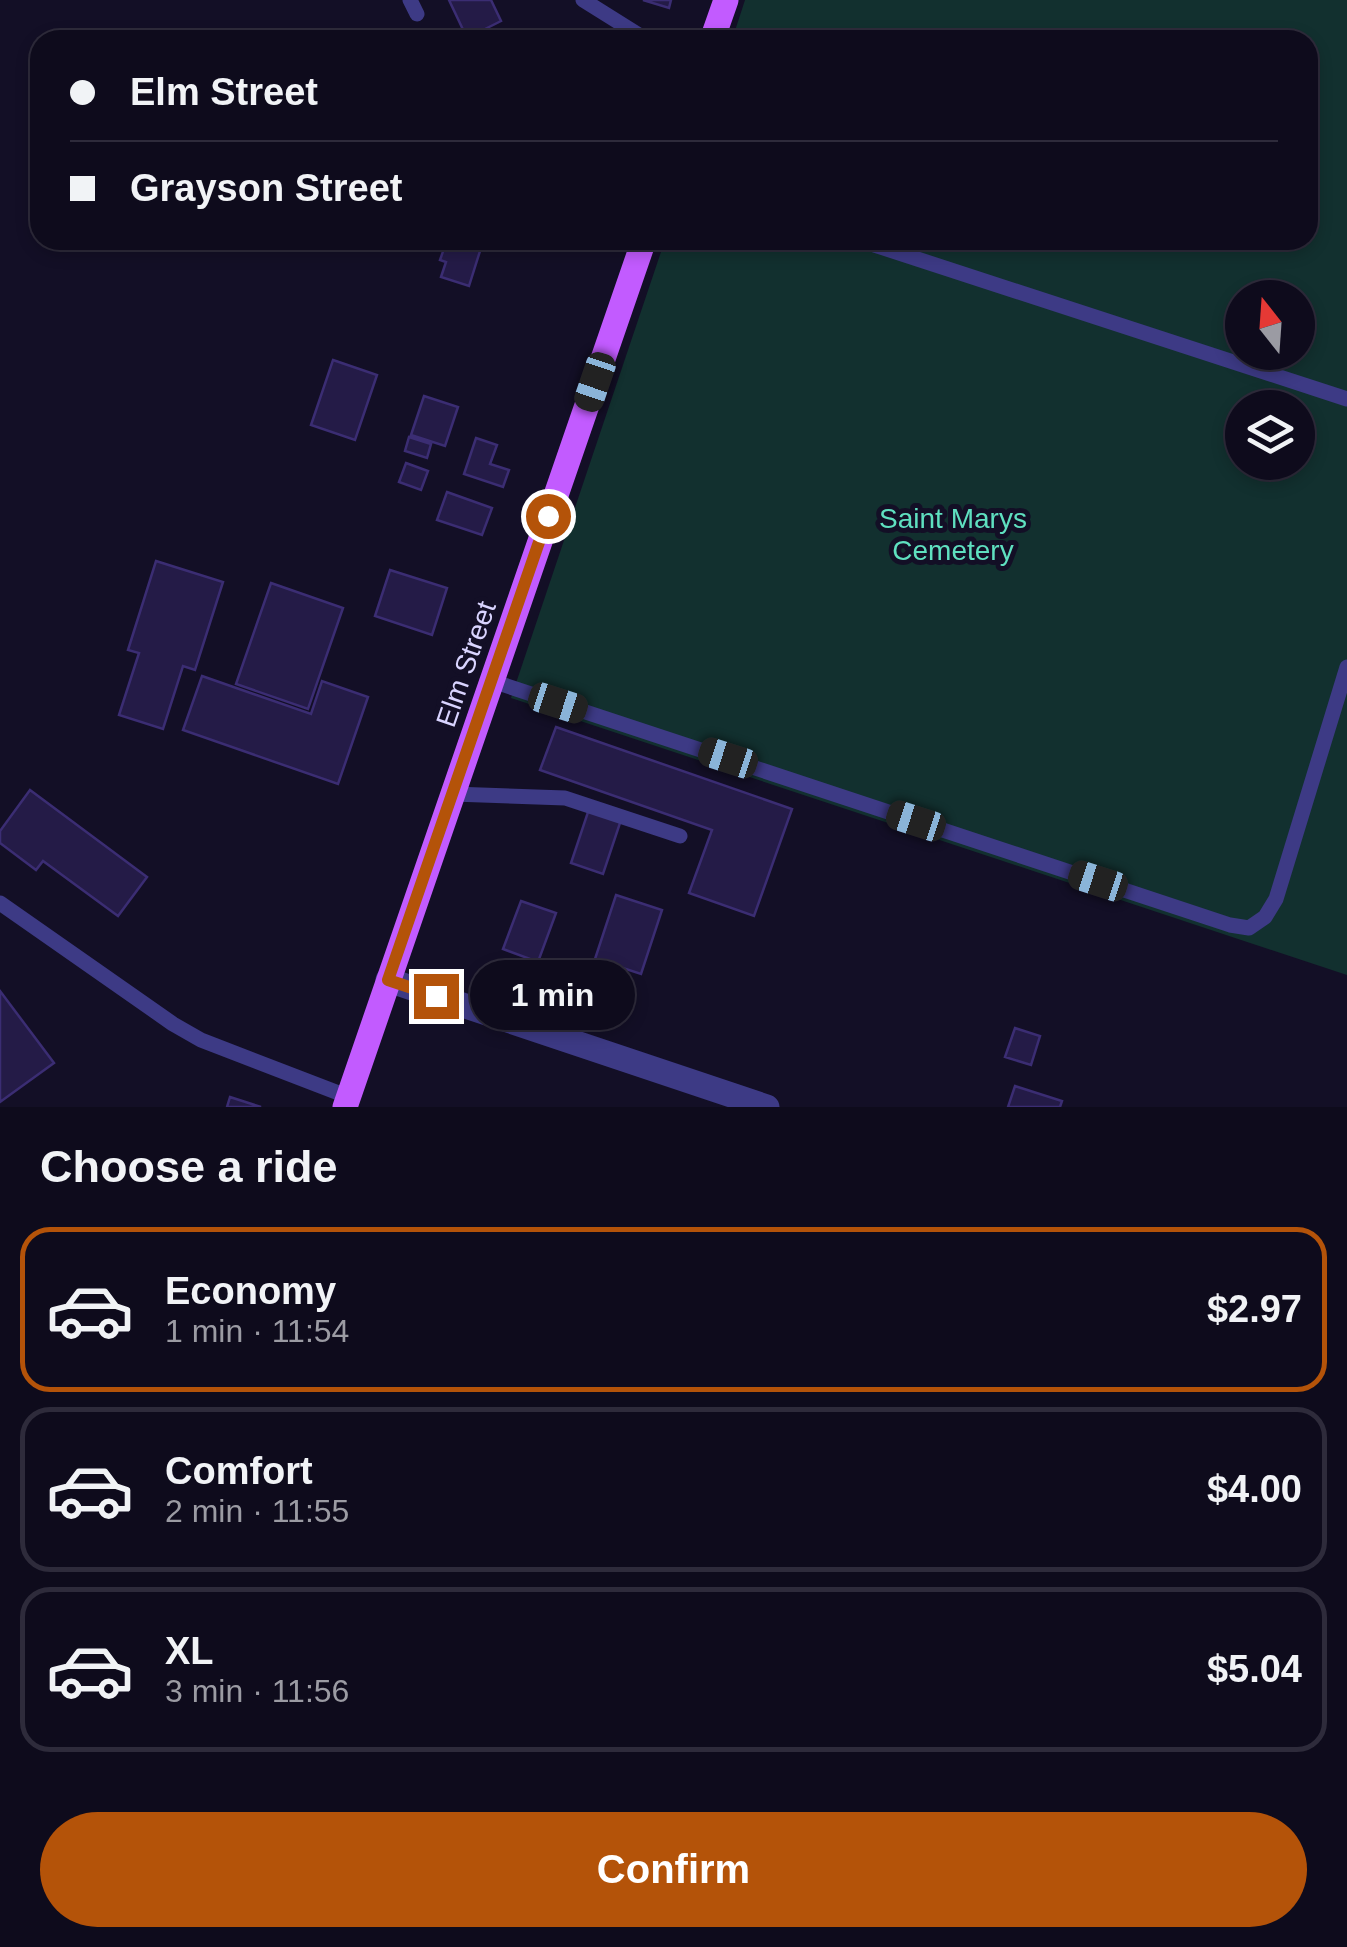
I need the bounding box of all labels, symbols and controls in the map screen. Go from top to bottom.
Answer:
text: Elm Street [130,71,318,113]
text: Grayson Street [130,167,402,209]
north arrow [1225,280,1315,370]
map controls [1225,280,1315,480]
car [571,349,619,415]
button: layers [1225,390,1315,480]
route start [526,494,571,539]
park label: Saint Marys Cemetery [879,503,1027,566]
street label: Elm Street [430,597,502,731]
car [525,679,591,727]
car [695,734,761,782]
car [883,797,949,845]
car [1065,857,1131,905]
callout: 1 min [471,961,636,1031]
route end [414,974,459,1019]
text: 1 min [511,977,594,1013]
text: Choose a ride [40,1141,338,1192]
icon: car [45,1265,135,1355]
text: Economy [165,1270,336,1312]
text: $2.97 [1207,1288,1302,1330]
text: 1 min · 11:54 [165,1313,349,1349]
icon: car [45,1445,135,1535]
text: Comfort [165,1450,313,1492]
text: $4.00 [1207,1468,1302,1510]
text: 2 min · 11:55 [165,1493,349,1529]
icon: car [45,1625,135,1715]
text: XL [165,1630,214,1672]
text: $5.04 [1207,1648,1302,1690]
text: 3 min · 11:56 [165,1673,349,1709]
button: Confirm [40,1812,1307,1927]

